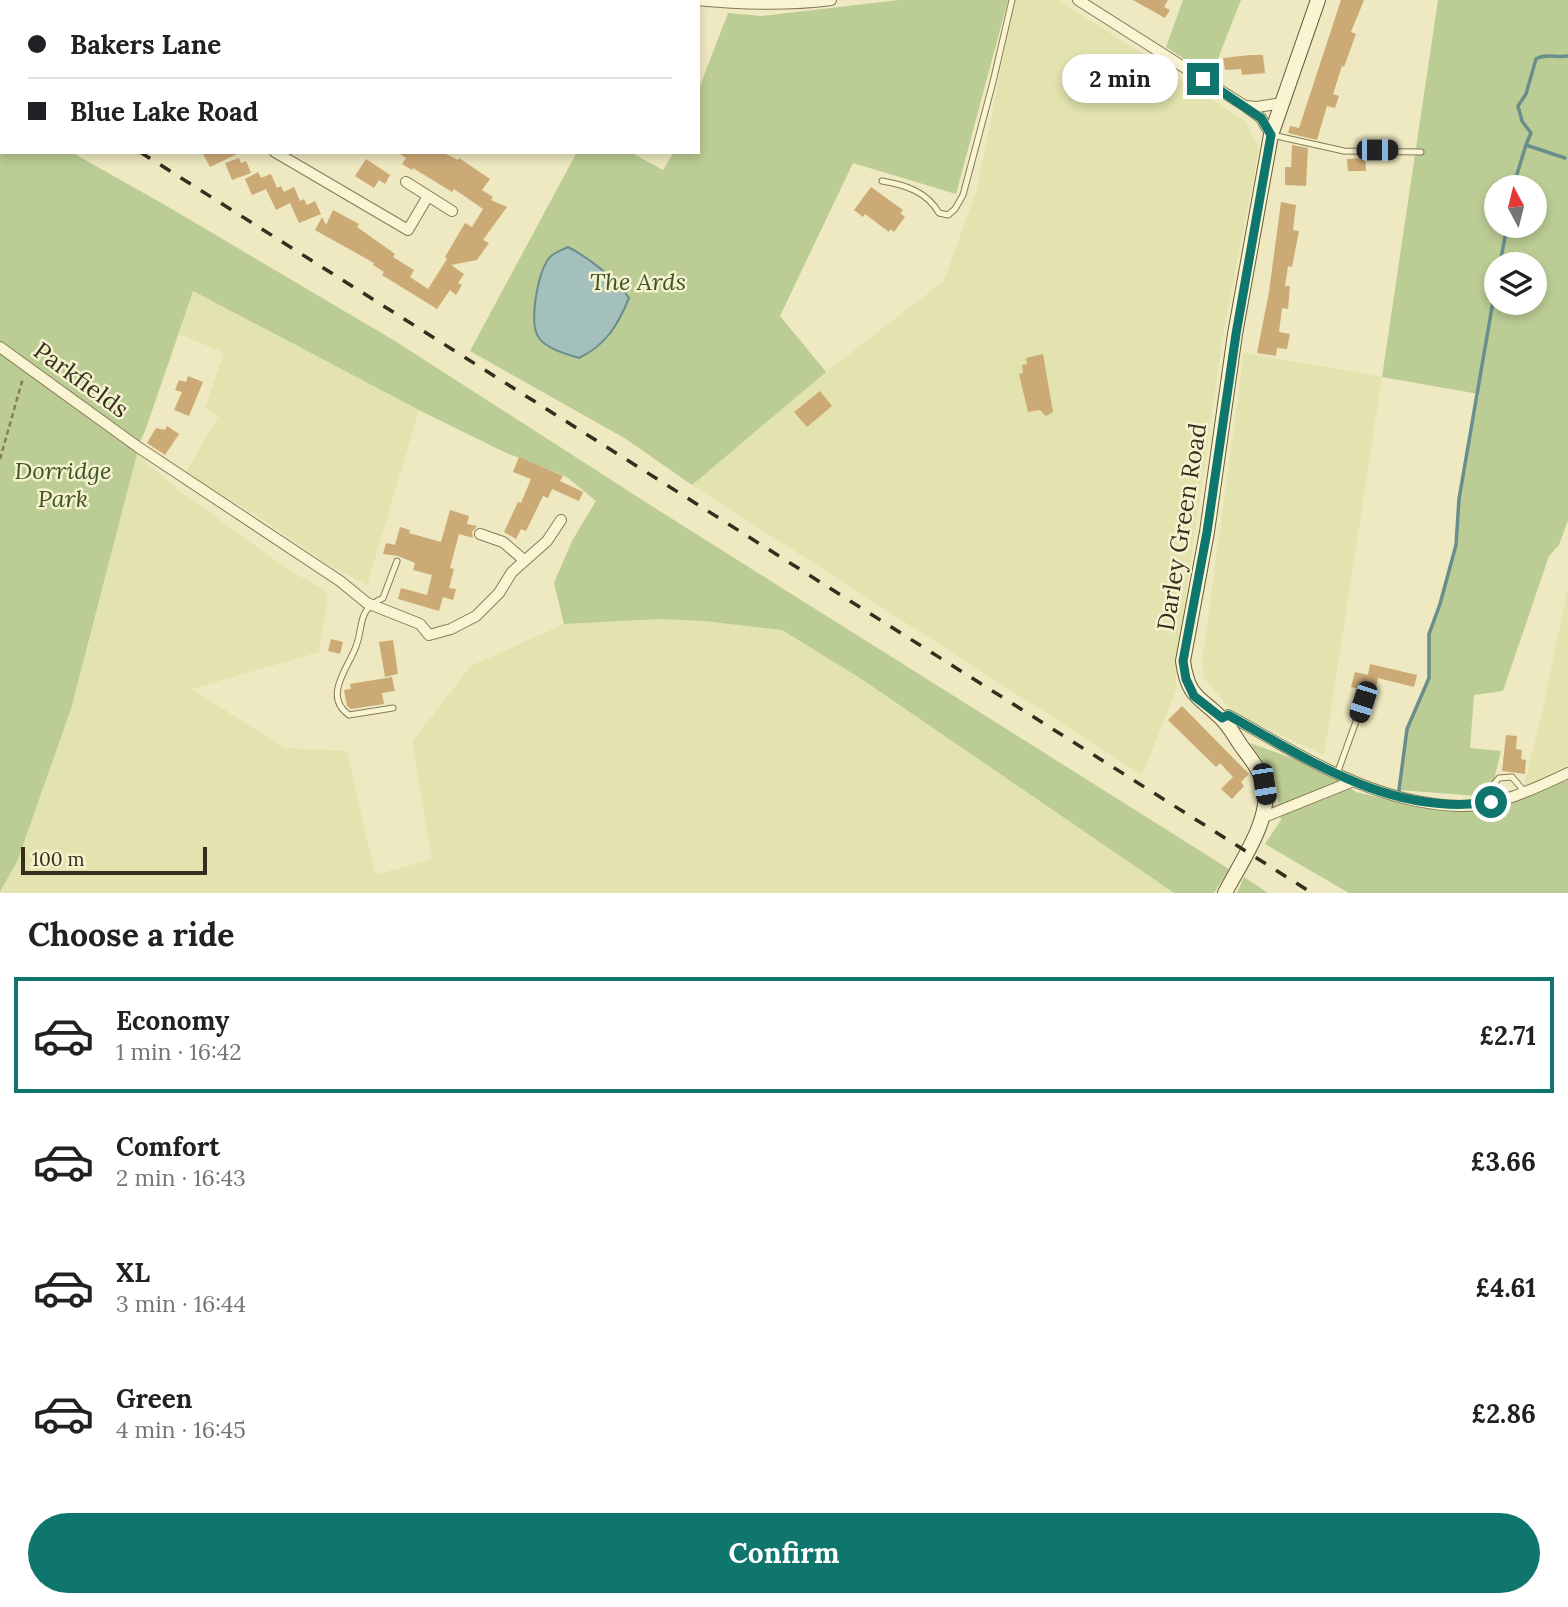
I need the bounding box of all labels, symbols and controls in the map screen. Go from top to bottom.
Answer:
text: Bakers Lane [70,28,221,61]
callout: 2 min [1063,55,1178,104]
route end [1187,63,1219,95]
text: 2 min [1089,64,1151,93]
text: Blue Lake Road [70,95,258,128]
car [1357,140,1399,161]
north arrow [1484,175,1547,238]
map controls [1484,175,1547,315]
button: layers [1484,252,1547,315]
park label: The Ards [590,266,686,297]
street label: Parkfields [28,335,135,424]
street label: Darley Green Road [1150,421,1213,633]
park label: Dorridge Park [14,455,112,514]
car [1347,679,1380,725]
car [1251,762,1278,806]
route start [1475,786,1507,818]
scale bar [21,844,206,876]
text: 100 m [32,847,85,871]
text: Choose a ride [28,914,235,955]
icon: car [32,1004,95,1067]
text: Economy [116,1004,229,1037]
text: £2.71 [1479,1019,1536,1052]
text: 1 min · 16:42 [116,1037,242,1066]
icon: car [32,1130,95,1193]
text: Comfort [116,1130,220,1163]
text: £3.66 [1471,1145,1536,1178]
text: 2 min · 16:43 [116,1163,246,1192]
icon: car [32,1256,95,1319]
text: XL [116,1256,150,1289]
text: £4.61 [1475,1271,1536,1304]
text: 3 min · 16:44 [116,1289,246,1318]
icon: car [32,1382,95,1445]
text: Green [116,1382,192,1415]
text: £2.86 [1471,1397,1536,1430]
text: 4 min · 16:45 [116,1415,246,1444]
button: Confirm [28,1513,1540,1593]

